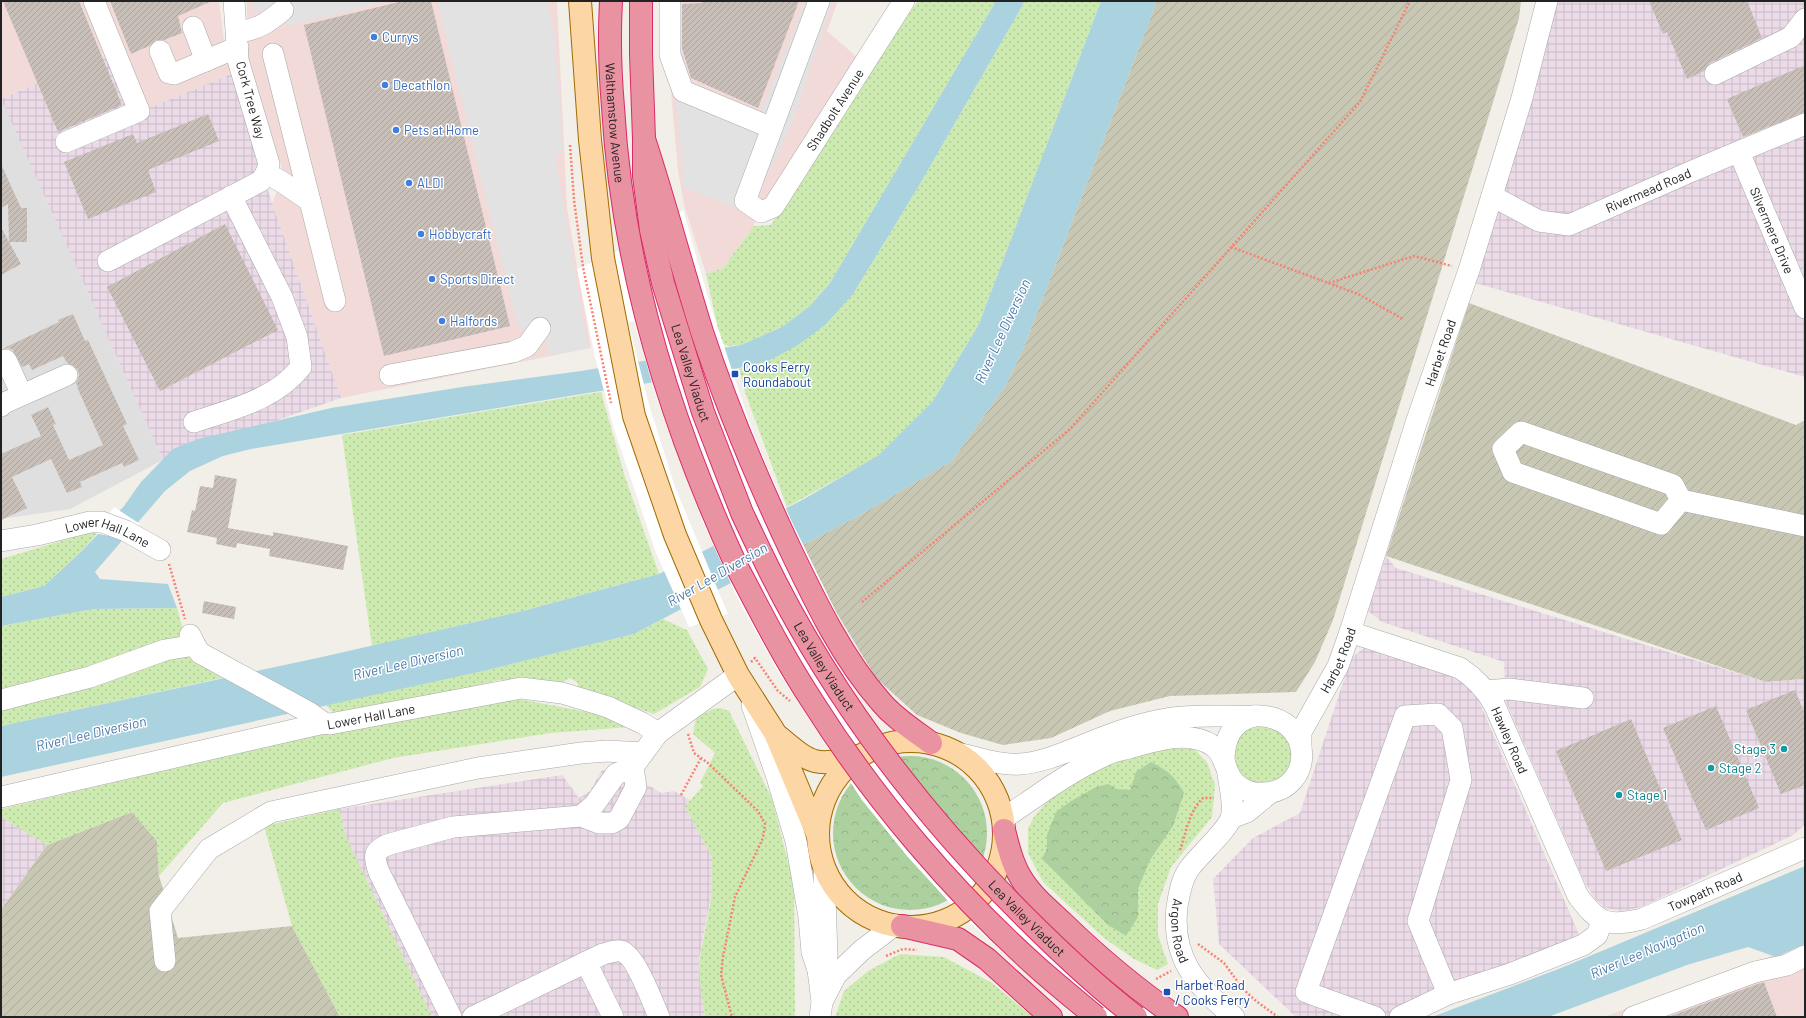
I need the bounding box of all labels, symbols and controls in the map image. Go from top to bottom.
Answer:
place label: Currys [382,29,419,45]
marker: Currys [369,32,379,42]
street label: Cork Tree Way [233,59,269,141]
street label: Walthamstow Avenue [602,62,628,184]
street label: Shadbolt Avenue [803,66,867,154]
place label: Decathlon [393,77,450,93]
marker: Decathlon [380,80,390,90]
place label: Pets at Home [404,122,479,138]
marker: Pets at Home [391,125,401,135]
street label: Rivermead Road [1603,165,1693,216]
place label: ALDI [417,175,444,191]
marker: ALDI [404,178,414,188]
street label: Silvermere Drive [1747,185,1798,276]
place label: Hobbycraft [429,226,492,242]
marker: Hobbycraft [416,229,426,239]
place label: Sports Direct [440,271,515,287]
marker: Sports Direct [427,274,437,284]
water label: River Lee Diversion [970,276,1034,386]
place label: Halfords [450,313,497,329]
marker: Halfords [437,316,447,326]
street label: Harbet Road [1421,317,1459,389]
street label: Lea Valley Viaduct [668,322,714,424]
place label: Cooks Ferry Roundabout [743,359,811,390]
marker: Cooks Ferry Roundabout [730,369,740,379]
street label: Lower Hall Lane [63,514,153,551]
water label: River Lee Diversion [664,538,770,610]
street label: Lea Valley Viaduct [791,619,858,714]
street label: Harbet Road [1317,626,1359,696]
water label: River Lee Diversion [351,641,465,683]
street label: Lower Hall Lane [326,700,417,732]
street label: Hawley Road [1488,704,1531,776]
water label: River Lee Diversion [34,712,148,754]
place label: Stage 3 [1734,741,1776,757]
marker: Stage 3 [1779,744,1789,754]
place label: Stage 2 [1719,760,1761,776]
marker: Stage 2 [1706,763,1716,773]
place label: Stage 1 [1627,787,1667,803]
marker: Stage 1 [1614,790,1624,800]
street label: Towpath Road [1665,868,1745,915]
street label: Lea Valley Viaduct [985,877,1069,960]
street label: Argon Road [1168,898,1193,965]
water label: River Lee Navigation [1587,918,1707,982]
place label: Harbet Road / Cooks Ferry [1175,977,1250,1008]
marker: Harbet Road / Cooks Ferry [1162,987,1172,997]

